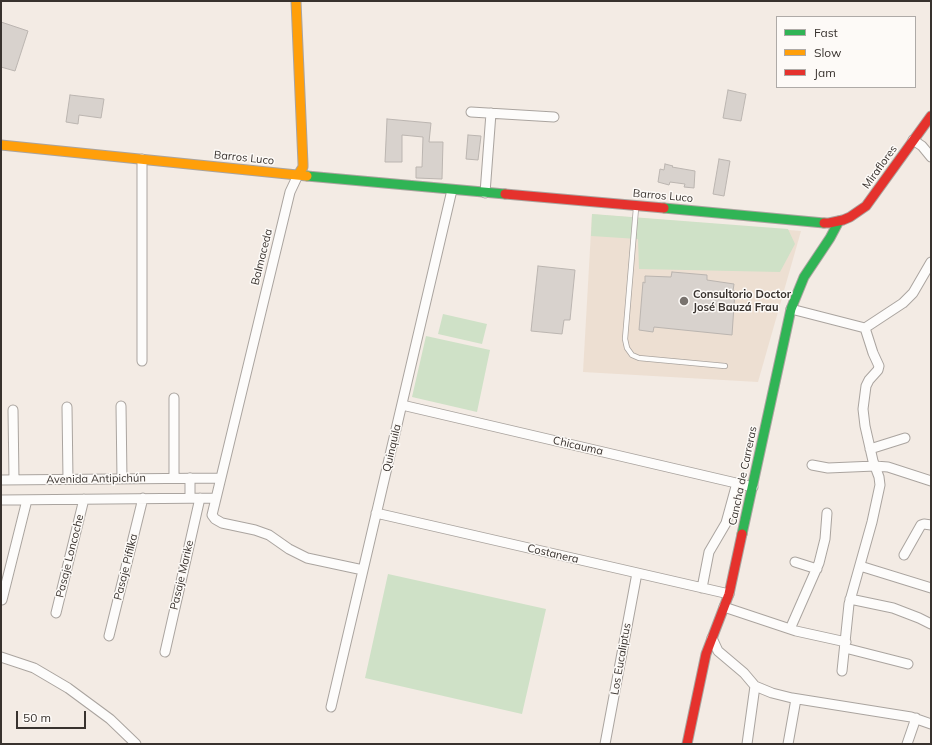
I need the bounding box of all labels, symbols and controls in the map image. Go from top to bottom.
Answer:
legend [776,16,916,88]
text: Fast [814,25,838,40]
text: Slow [814,45,842,60]
text: Jam [814,65,836,80]
street label: Miraflores [860,143,900,191]
street label: Barros Luco [213,148,275,168]
street label: Barros Luco [632,187,694,205]
street label: Balmaceda [249,228,275,286]
place label: Consultorio Doctor José Bauzá Frau [693,288,791,314]
marker: Consultorio Doctor José Bauzá Frau [678,295,690,307]
street label: Quinquila [380,423,404,473]
street label: Cancha de Carreras [726,425,760,527]
street label: Chicauma [552,434,604,458]
street label: Avenida Antipichún [46,472,146,486]
street label: Pasaje Loncoche [53,513,87,599]
street label: Pasaje Pifilka [111,532,141,602]
street label: Pasaje Marike [168,539,196,611]
street label: Costanera [526,542,580,566]
street label: Los Eucaliptus [608,622,634,696]
scale bar [18,703,88,729]
text: 50 m [23,710,51,725]

